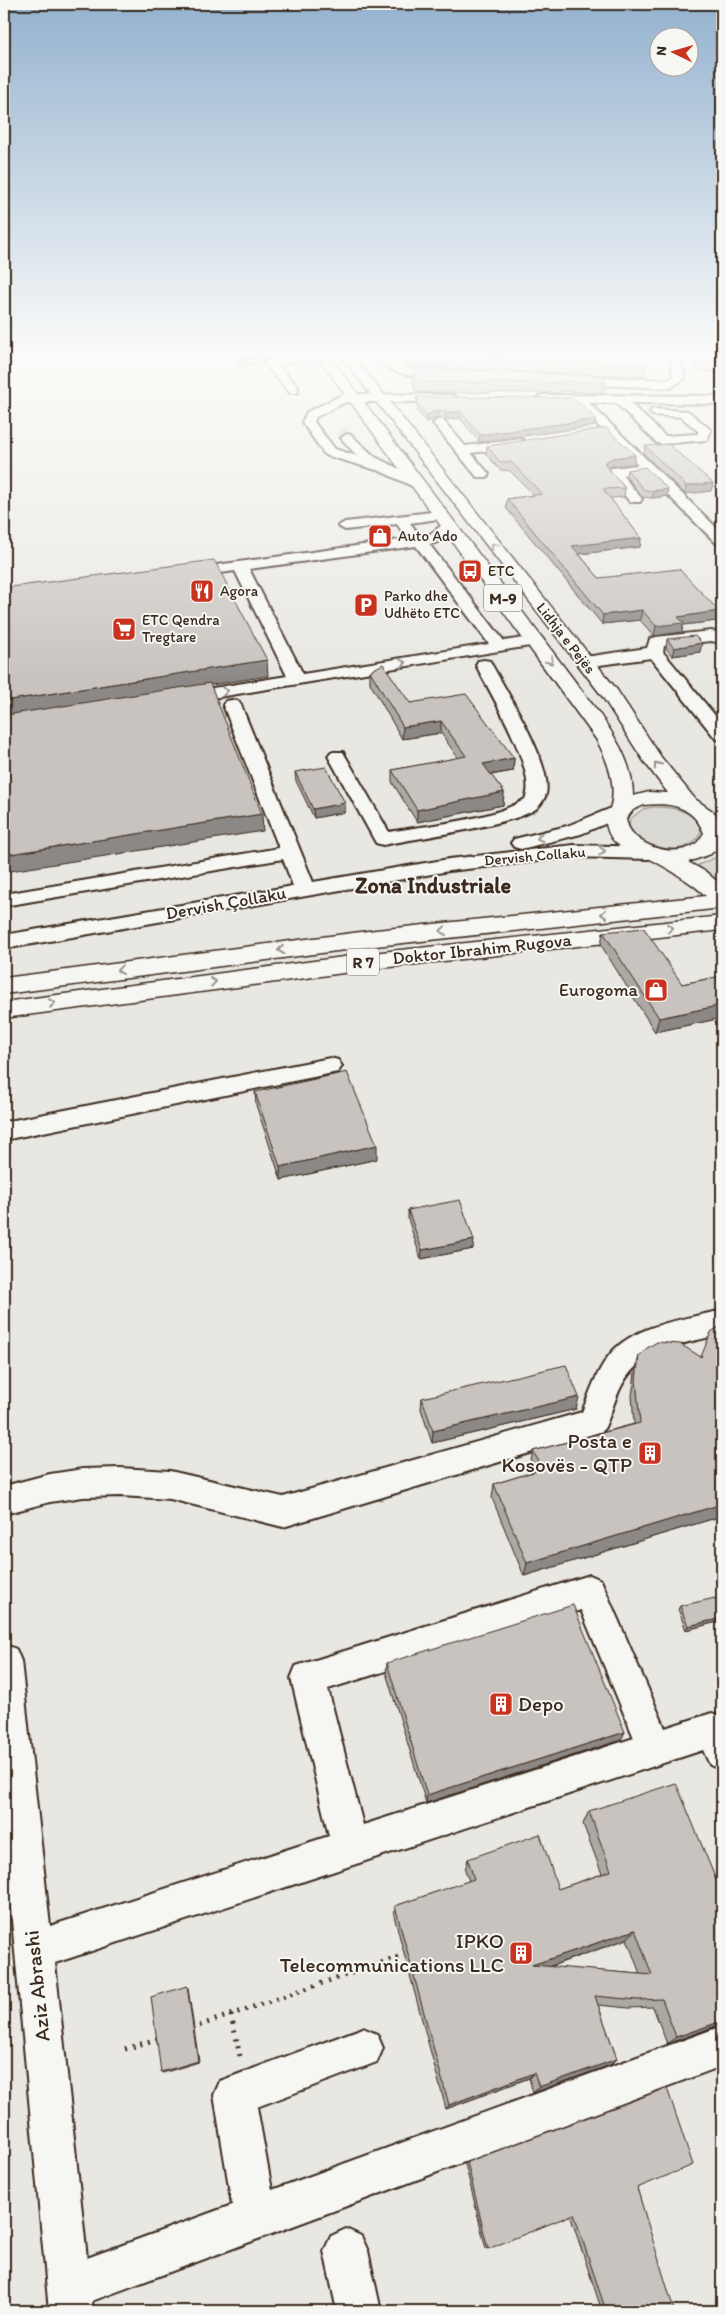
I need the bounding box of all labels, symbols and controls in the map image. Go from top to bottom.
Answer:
north arrow [648,28,698,78]
text: N [653,45,670,56]
shop icon: Auto Ado [367,523,393,549]
place label: Auto Ado [398,527,458,545]
one-way arrow [490,542,499,551]
bus stop icon: ETC [457,558,483,584]
place label: ETC [488,562,515,580]
restaurant icon: Agora [189,578,215,604]
place label: Agora [220,582,259,600]
road number: M-9 [484,584,522,612]
place label: Parko dhe Udhëto ETC [384,587,460,622]
parking icon: Parko dhe Udhëto ETC [353,592,379,618]
street label: Lidhja e Pejës [533,599,600,677]
place label: ETC Qendra Tregtare [142,611,220,646]
supermarket icon: ETC Qendra Tregtare [111,616,137,642]
one-way arrow [544,655,553,665]
one-way arrow [398,658,407,668]
one-way arrow [221,687,229,697]
one-way arrow [654,761,663,771]
one-way arrow [535,832,544,843]
street label: Dervish Collaku [484,843,586,869]
one-way arrow [599,846,607,856]
district label: Zona Industriale [355,872,511,899]
street label: Dervish Çollaku [164,882,288,924]
one-way arrow [600,908,608,919]
one-way arrow [666,923,674,934]
one-way arrow [438,925,446,936]
street label: Doktor Ibrahim Rugova [391,929,573,969]
one-way arrow [277,944,285,955]
road number: R 7 [347,949,379,976]
one-way arrow [116,964,124,975]
one-way arrow [209,977,217,988]
shop icon: Eurogoma [643,977,669,1003]
place label: Eurogoma [559,979,639,1001]
one-way arrow [48,998,56,1009]
place label: Posta e Kosovës - QTP [502,1428,632,1477]
building icon: Posta e Kosovës - QTP [637,1440,663,1466]
building icon: Depo [488,1691,514,1717]
place label: Depo [518,1691,564,1716]
place label: IPKO Telecommunications LLC [280,1928,504,1977]
street label: Aziz Abrashi [18,1929,55,2043]
building icon: IPKO Telecommunications LLC [508,1940,534,1966]

